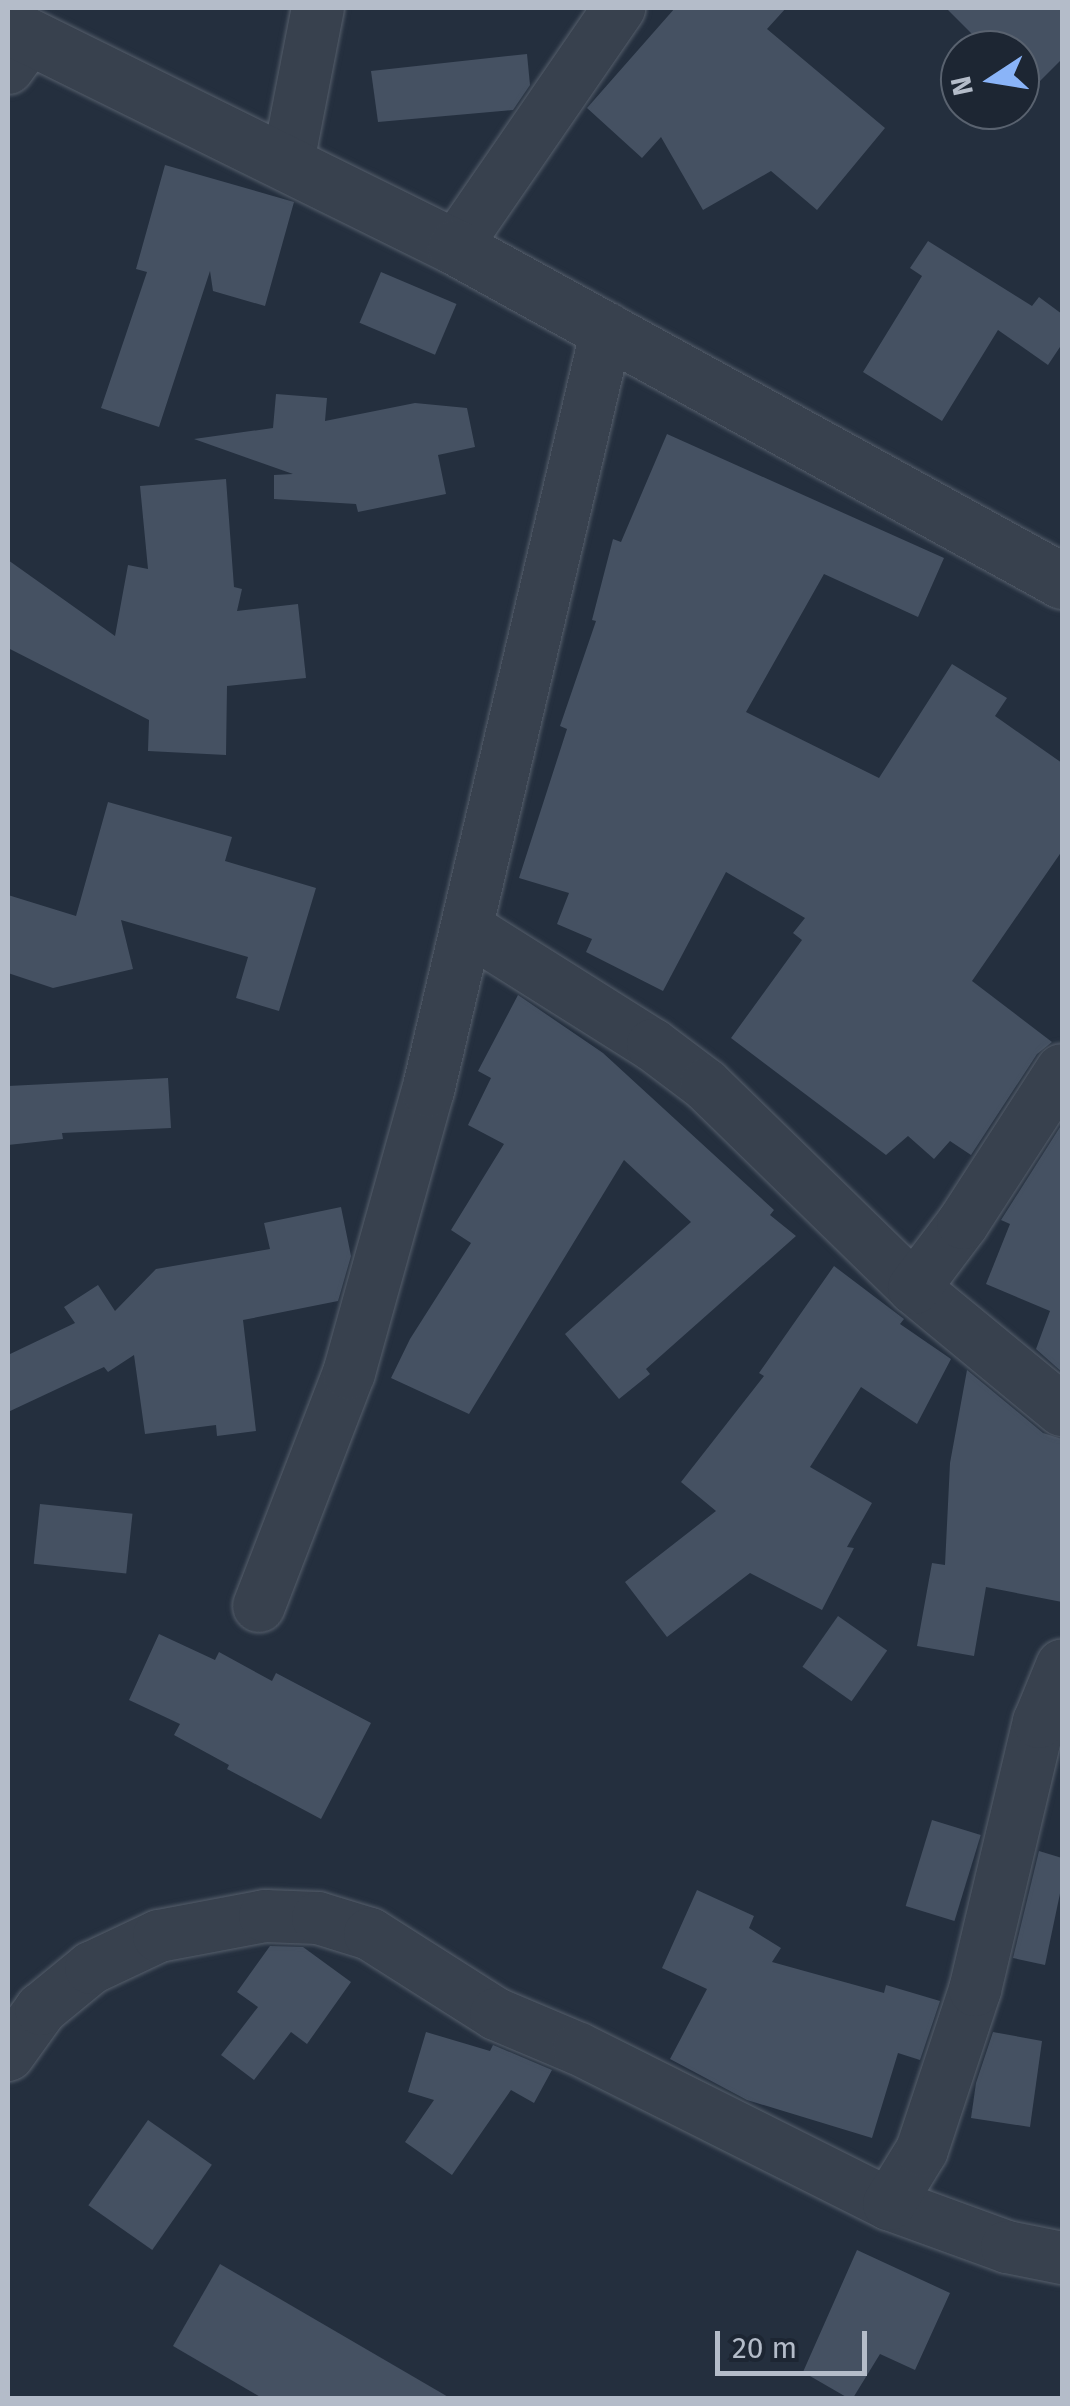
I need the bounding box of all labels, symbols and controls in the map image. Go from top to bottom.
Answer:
north arrow [940,30,1040,130]
text: N [944,73,980,98]
scale bar [720,2311,872,2373]
text: 20 m [732,2330,797,2366]

